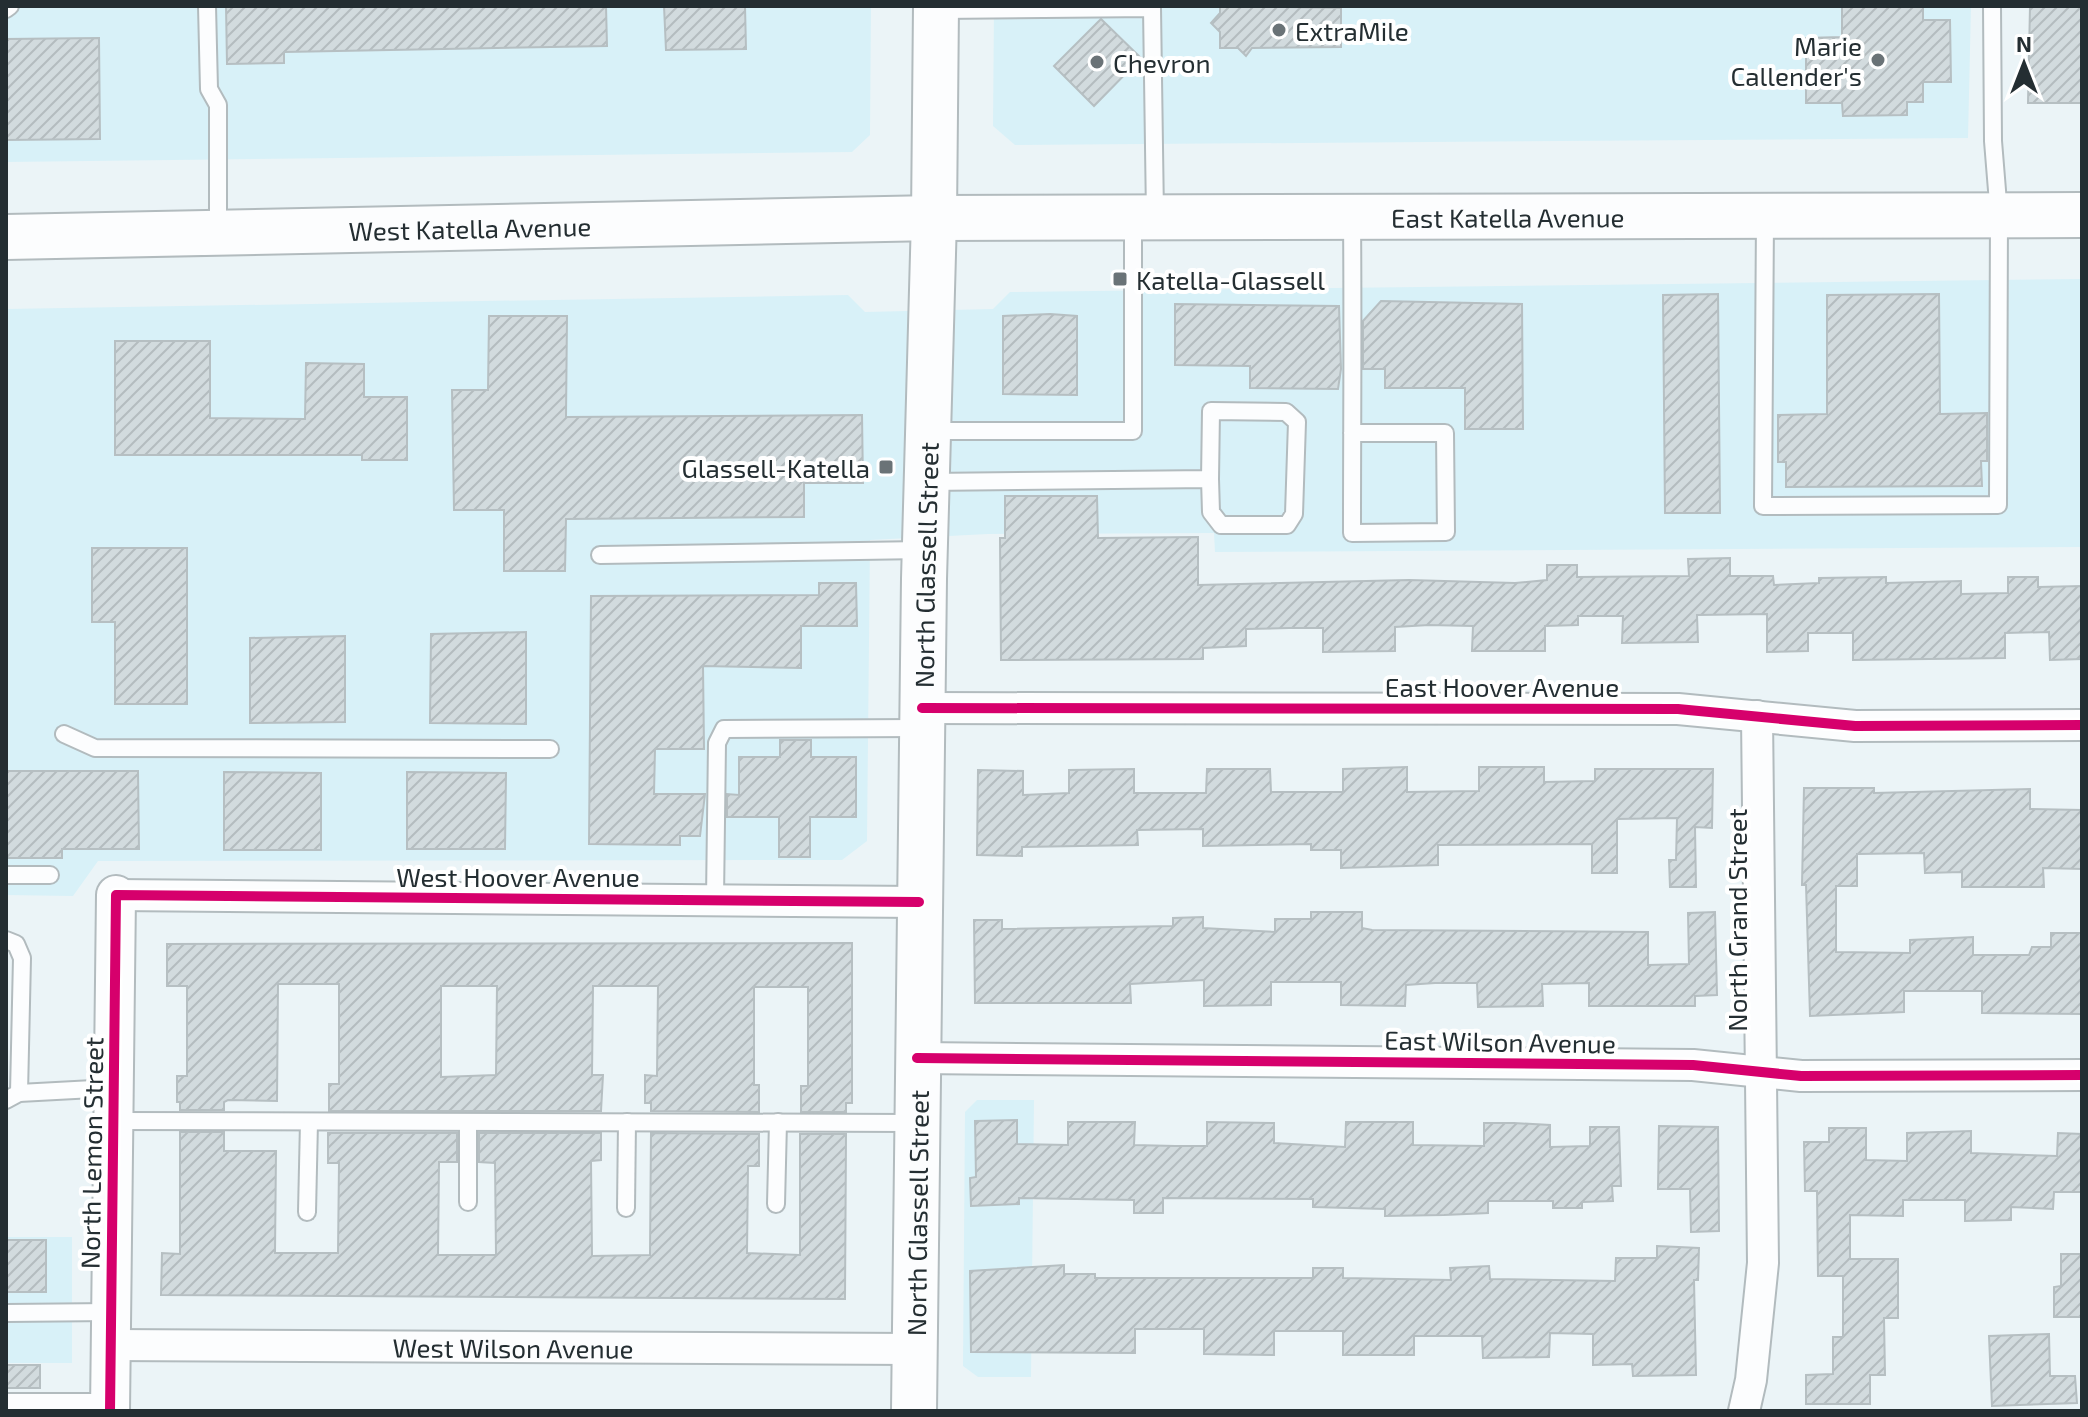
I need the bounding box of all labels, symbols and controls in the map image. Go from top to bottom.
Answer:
place label: ExtraMile [1295,15,1409,46]
marker: ExtraMile [1270,21,1288,39]
north arrow [1984,24,2064,104]
place label: Marie Callender's [1730,30,1862,91]
text: N [2016,30,2032,56]
place label: Chevron [1113,47,1211,78]
marker: Marie Callender's [1869,51,1887,69]
marker: Chevron [1088,53,1106,71]
street label: East Katella Avenue [1391,201,1625,232]
street label: West Katella Avenue [348,210,592,245]
place label: Katella-Glassell [1136,264,1325,295]
marker: Katella-Glassell [1111,270,1129,288]
street label: North Glassell Street [907,442,943,688]
place label: Glassell-Katella [681,452,870,483]
marker: Glassell-Katella [877,458,895,476]
street label: East Hoover Avenue [1385,671,1619,702]
street label: North Grand Street [1721,808,1752,1032]
street label: West Hoover Avenue [396,861,640,892]
street label: East Wilson Avenue [1384,1023,1616,1059]
street label: North Lemon Street [73,1036,109,1269]
street label: North Glassell Street [899,1090,933,1336]
street label: West Wilson Avenue [392,1331,634,1363]

